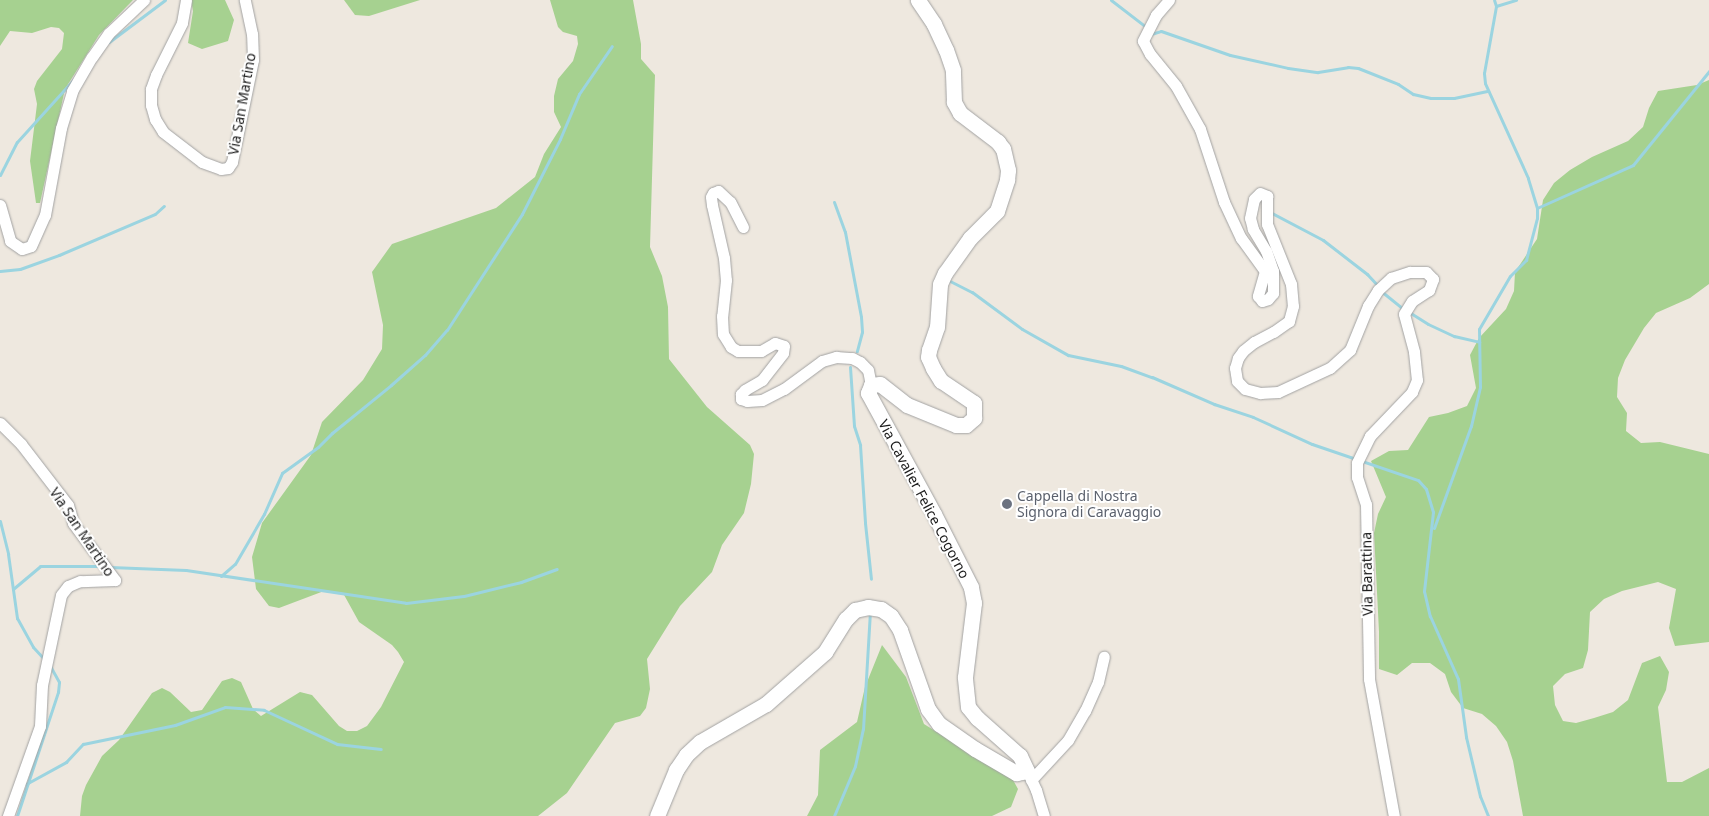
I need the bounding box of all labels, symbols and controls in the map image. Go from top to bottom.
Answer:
street label: Via San Martino [225,52,259,156]
street label: Via Cavalier Felice Cogorno [875,417,973,581]
street label: Via San Martino [46,484,118,580]
place label: Cappella di Nostra Signora di Caravaggio [1017,488,1161,520]
marker: Cappella di Nostra Signora di Caravaggio [1001,498,1013,510]
street label: Via Barattina [1358,532,1376,616]

